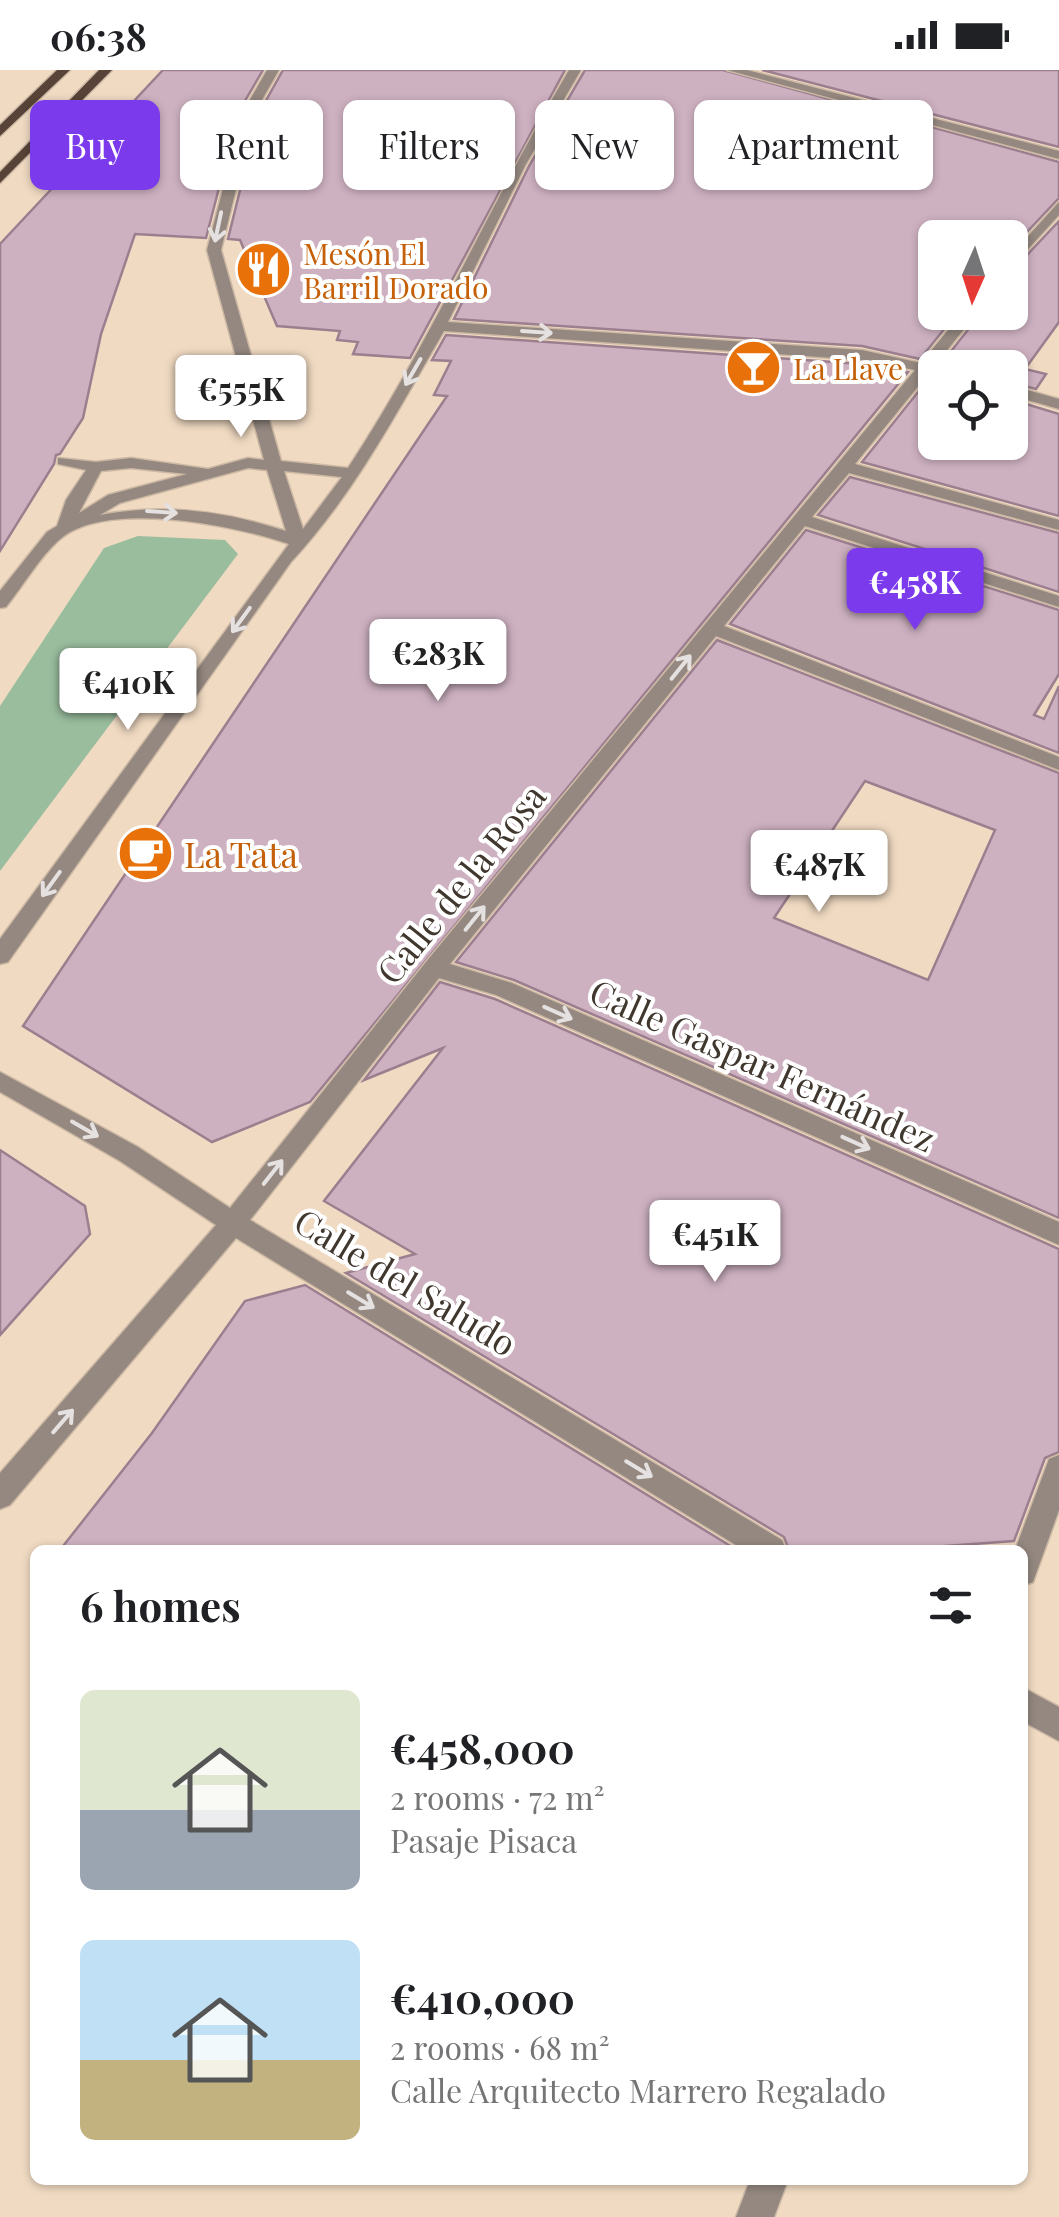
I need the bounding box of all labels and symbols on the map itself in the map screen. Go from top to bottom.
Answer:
one-way arrow [208,210,227,242]
north arrow [918,220,1028,330]
place label: Mesón El Barril Dorado [303,233,488,307]
restaurant icon: Mesón El Barril Dorado [234,240,294,300]
one-way arrow [520,323,552,342]
bar icon: La Llave [724,338,784,398]
place label: La Llave [793,348,903,388]
pin: €555K [171,355,311,440]
one-way arrow [403,357,423,386]
one-way arrow [146,503,178,522]
pin: €458K [845,548,985,633]
one-way arrow [231,606,252,633]
pin: €283K [368,619,508,704]
pin: €410K [58,648,198,733]
one-way arrow [670,654,692,680]
street label: Calle de la Rosa [365,773,555,993]
cafe icon: La Tata [115,823,175,883]
place label: La Tata [184,830,299,877]
pin: €487K [749,830,889,915]
one-way arrow [41,870,62,897]
one-way arrow [464,906,486,932]
street label: Calle Gaspar Fernández [583,967,943,1161]
one-way arrow [542,1005,573,1023]
one-way arrow [69,1120,99,1140]
one-way arrow [840,1135,871,1153]
one-way arrow [262,1160,284,1186]
street label: Calle del Saludo [287,1196,525,1366]
pin: €451K [645,1200,785,1285]
one-way arrow [346,1290,375,1310]
one-way arrow [52,1409,75,1434]
one-way arrow [624,1459,653,1479]

